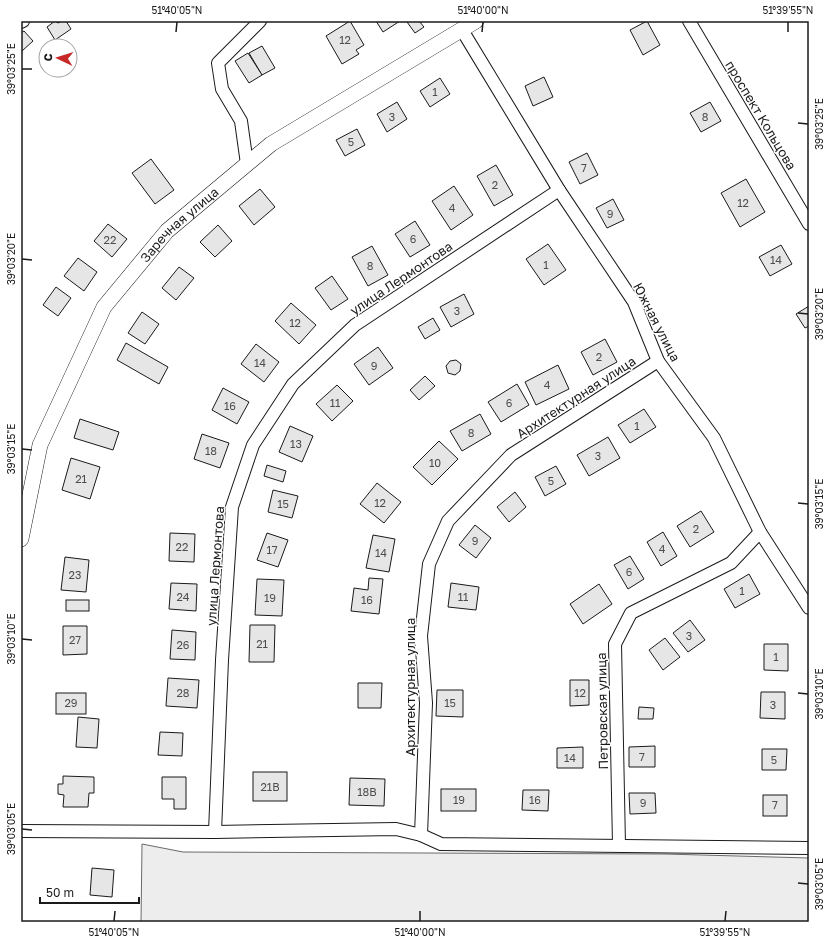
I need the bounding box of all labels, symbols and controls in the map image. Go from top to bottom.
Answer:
text: 51°40'05"N [152,4,202,16]
text: 51°40'00"N [457,4,509,16]
text: 51°39'55"N [763,4,813,16]
house number: 12 [339,33,351,46]
north arrow [38,38,78,78]
text: 39°03'25"E [5,43,17,95]
text: С [41,53,54,62]
street label: проспект Кольцова [722,57,800,173]
house number: 1 [432,85,438,98]
text: 39°03'25"E [813,98,825,150]
house number: 3 [389,110,395,123]
house number: 8 [702,110,709,123]
house number: 5 [348,135,354,148]
house number: 7 [581,161,587,174]
house number: 2 [492,178,498,191]
street label: Заречная улица [137,183,222,265]
house number: 12 [737,196,749,209]
house number: 4 [449,201,456,214]
house number: 9 [607,207,613,220]
house number: 6 [410,232,417,245]
text: 39°03'20"E [5,233,17,285]
house number: 22 [104,233,116,246]
street label: улица Лермонтова [347,238,455,318]
house number: 14 [770,253,782,266]
house number: 1 [543,258,549,271]
house number: 8 [367,259,374,272]
street label: Южная улица [630,280,684,364]
text: 39°03'20"E [813,288,825,340]
house number: 3 [454,304,460,317]
house number: 12 [289,316,301,329]
house number: 2 [596,350,602,363]
street label: Архитектурная улица [513,353,639,441]
house number: 14 [254,356,266,369]
house number: 9 [371,359,377,372]
house number: 4 [544,378,551,391]
house number: 11 [330,396,340,409]
house number: 6 [506,396,513,409]
house number: 16 [224,399,236,412]
house number: 1 [634,419,640,432]
text: 39°03'15"E [5,424,17,474]
house number: 8 [468,426,475,439]
house number: 13 [290,437,302,450]
house number: 18 [205,444,217,457]
house number: 3 [595,449,601,462]
house number: 10 [429,456,441,469]
house number: 21 [75,472,87,485]
house number: 5 [548,474,554,487]
text: 39°03'15"E [813,479,825,529]
house number: 12 [374,496,386,509]
house number: 15 [277,497,289,510]
street label: улица Лермонтова [203,506,227,626]
house number: 2 [693,522,699,535]
house number: 9 [472,534,478,547]
house number: 22 [176,540,188,553]
house number: 4 [659,542,666,555]
house number: 17 [266,543,278,556]
house number: 14 [375,546,387,559]
house number: 6 [626,565,633,578]
house number: 23 [69,568,81,581]
house number: 1 [739,584,745,597]
house number: 24 [176,590,190,603]
house number: 11 [458,590,468,603]
house number: 19 [264,591,276,604]
house number: 16 [361,593,373,606]
text: 39°03'10"E [5,613,17,665]
street label: Архитектурная улица [402,618,418,756]
house number: 3 [686,629,692,642]
house number: 27 [69,633,81,646]
house number: 21 [256,637,268,650]
house number: 26 [176,638,190,651]
house number: 1 [773,650,779,663]
street label: Петровская улица [593,652,611,770]
text: 39°03'10"E [813,668,825,720]
house number: 28 [176,686,190,699]
house number: 12 [574,686,586,699]
house number: 29 [64,696,78,709]
house number: 15 [444,696,456,709]
house number: 3 [770,698,776,711]
house number: 7 [639,750,645,763]
house number: 14 [564,751,576,764]
house number: 5 [771,753,777,766]
house number: 21В [260,780,280,793]
house number: 18В [357,785,377,798]
house number: 19 [453,793,465,806]
house number: 16 [529,793,541,806]
house number: 9 [640,796,646,809]
house number: 7 [772,798,778,811]
text: 39°03'05"E [5,803,17,855]
text: 39°03'05"E [813,858,825,910]
scale bar [40,879,139,905]
text: 50 m [46,885,74,900]
text: 51°40'05"N [89,926,139,938]
text: 51°40'00"N [394,926,446,938]
text: 51°39'55"N [700,926,750,938]

